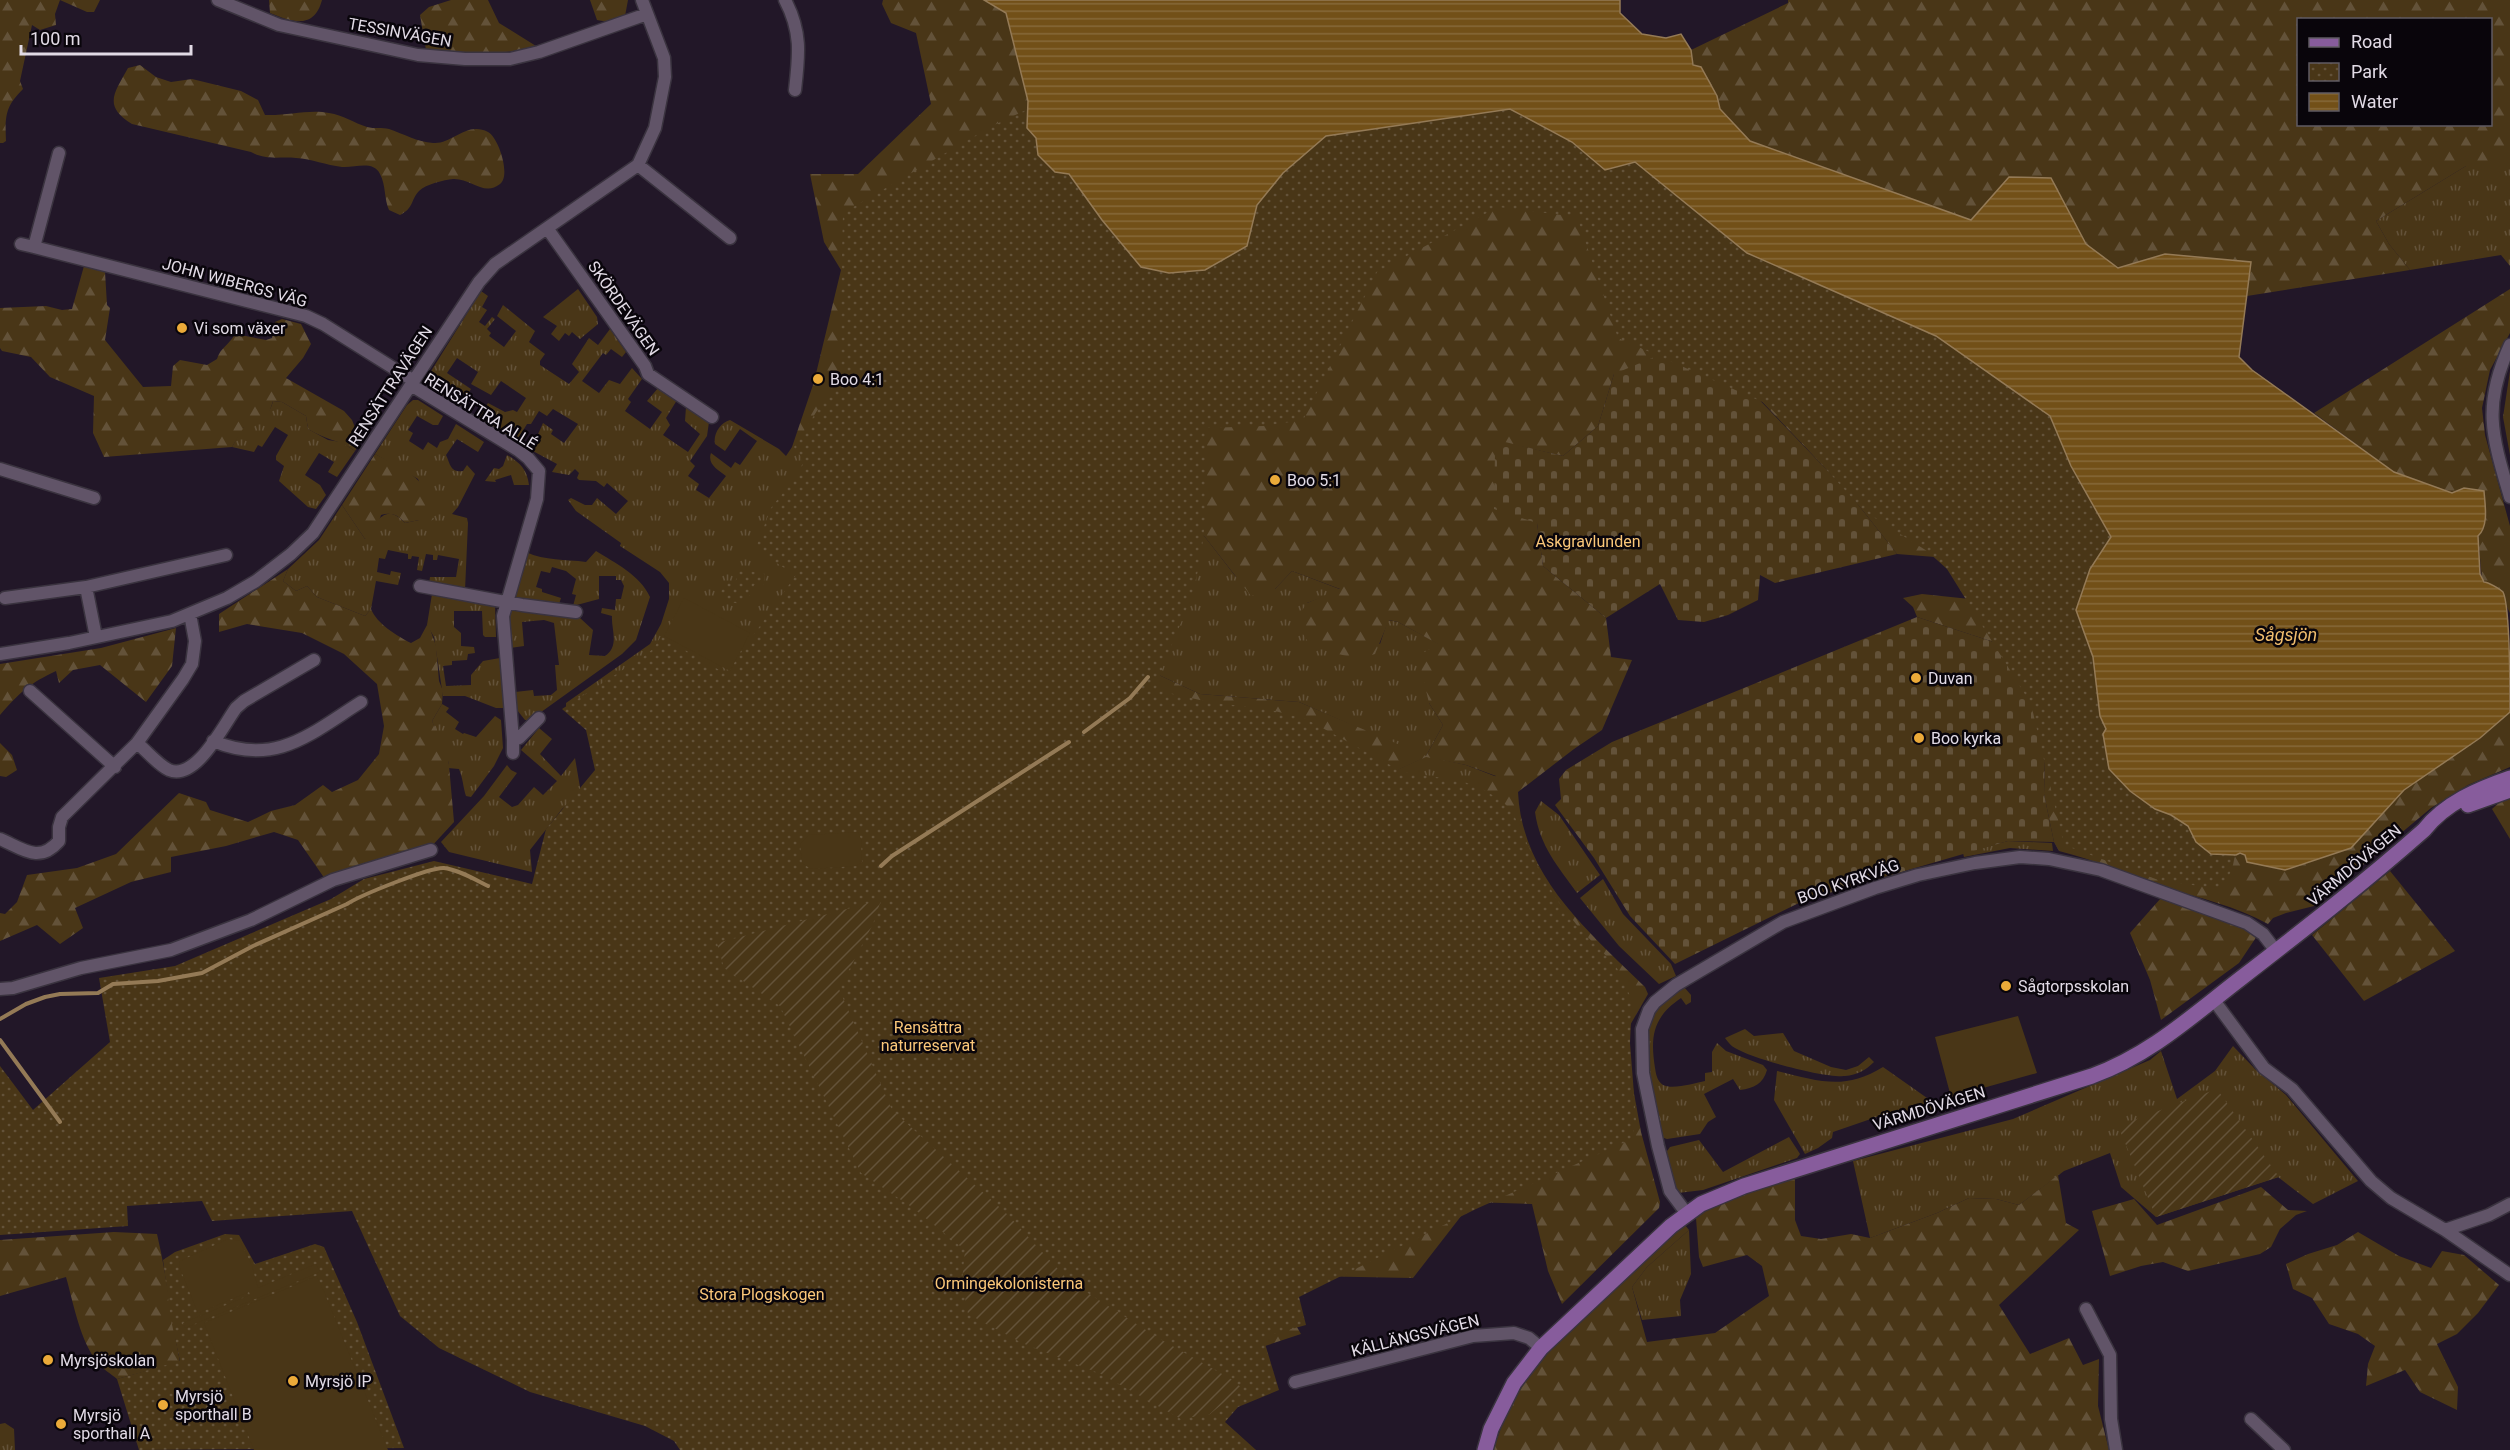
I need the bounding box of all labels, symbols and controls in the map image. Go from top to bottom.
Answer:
street label: TESSINVÄGEN [347,14,453,51]
scale bar [21,18,190,56]
legend [2297,18,2492,126]
text: 100 m [30,28,81,49]
text: Road [2351,31,2392,52]
text: Park [2351,61,2388,82]
text: Water [2351,91,2398,112]
street label: JOHN WIBERGS VÄG [160,254,309,311]
street label: SKÖRDEVÄGEN [584,257,663,359]
place label: Vi som växer [194,319,286,338]
marker: Vi som växer [175,321,189,335]
street label: RENSÄTTRAVÄGEN [344,323,436,450]
street label: RENSÄTTRA ALLÉ [421,369,541,454]
place label: Boo 4:1 [830,370,884,389]
marker: Boo 4:1 [811,372,825,386]
place label: Boo 5:1 [1287,471,1341,490]
marker: Boo 5:1 [1268,473,1282,487]
park label: Askgravlunden [1536,532,1640,551]
water label: Sågsjön [2255,624,2317,645]
place label: Duvan [1928,669,1973,688]
marker: Duvan [1909,671,1923,685]
place label: Boo kyrka [1931,729,2001,748]
marker: Boo kyrka [1912,731,1926,745]
street label: VÄRMDÖVÄGEN [2304,821,2405,910]
street label: BOO KYRKVÄG [1795,855,1902,908]
place label: Sågtorpsskolan [2018,977,2129,996]
marker: Sågtorpsskolan [1999,979,2013,993]
park label: Rensättra naturreservat [881,1018,975,1055]
street label: VÄRMDÖVÄGEN [1871,1082,1988,1135]
park label: Ormingekolonisterna [935,1274,1083,1293]
park label: Stora Plogskogen [699,1285,825,1304]
street label: KÄLLÄNGSVÄGEN [1349,1310,1481,1361]
place label: Myrsjöskolan [60,1351,155,1370]
marker: Myrsjöskolan [41,1353,55,1367]
place label: Myrsjö IP [305,1372,372,1391]
marker: Myrsjö IP [286,1374,300,1388]
place label: Myrsjö sporthall B [175,1387,252,1424]
marker: Myrsjö sporthall B [156,1398,170,1412]
place label: Myrsjö sporthall A [73,1406,151,1443]
marker: Myrsjö sporthall A [54,1417,68,1431]

